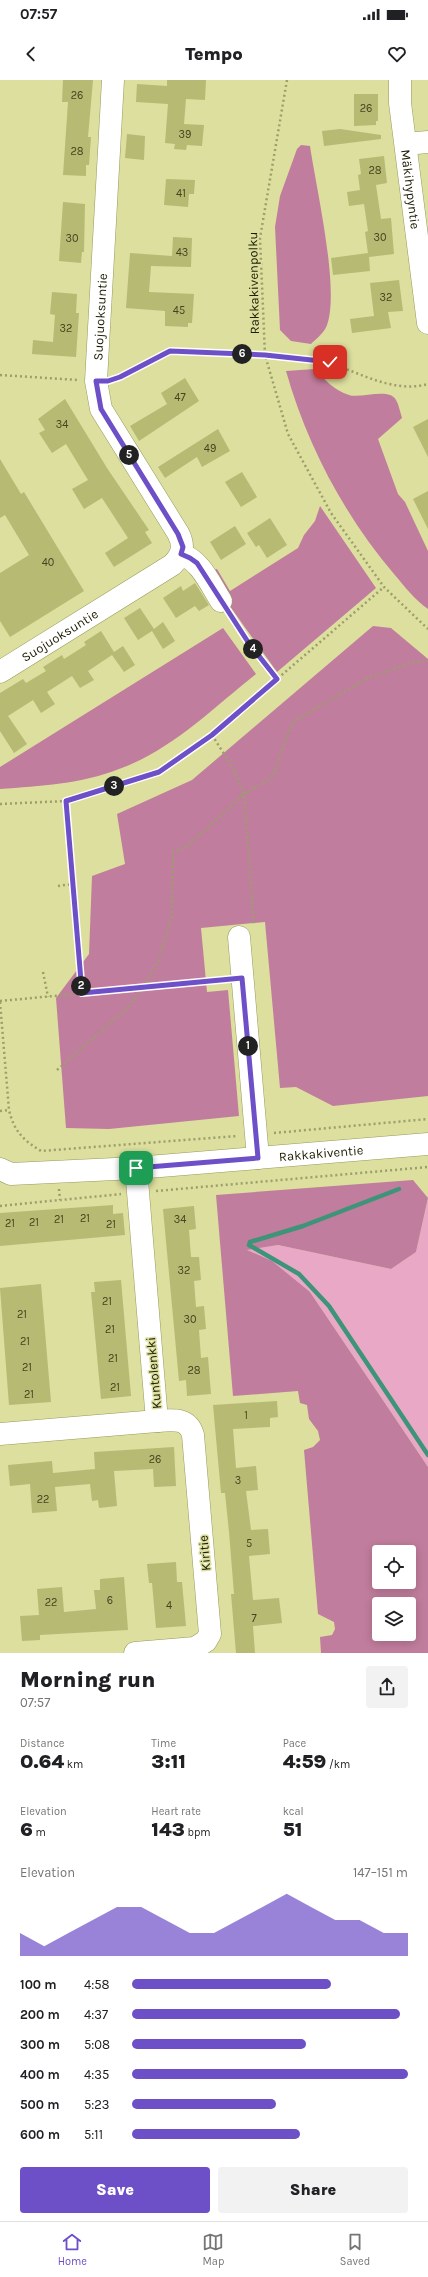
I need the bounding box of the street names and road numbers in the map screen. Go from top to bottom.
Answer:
street label: Mäkihypyntie [398,149,423,230]
street label: Rakkakivenpolku [245,232,262,334]
street label: Suojuoksuntie [90,273,110,361]
street label: Suojuoksuntie [19,606,101,665]
street label: Rakkakiventie [278,1142,364,1164]
street label: Kuntolenkki [143,1336,164,1410]
street label: Kiritie [195,1534,214,1571]

